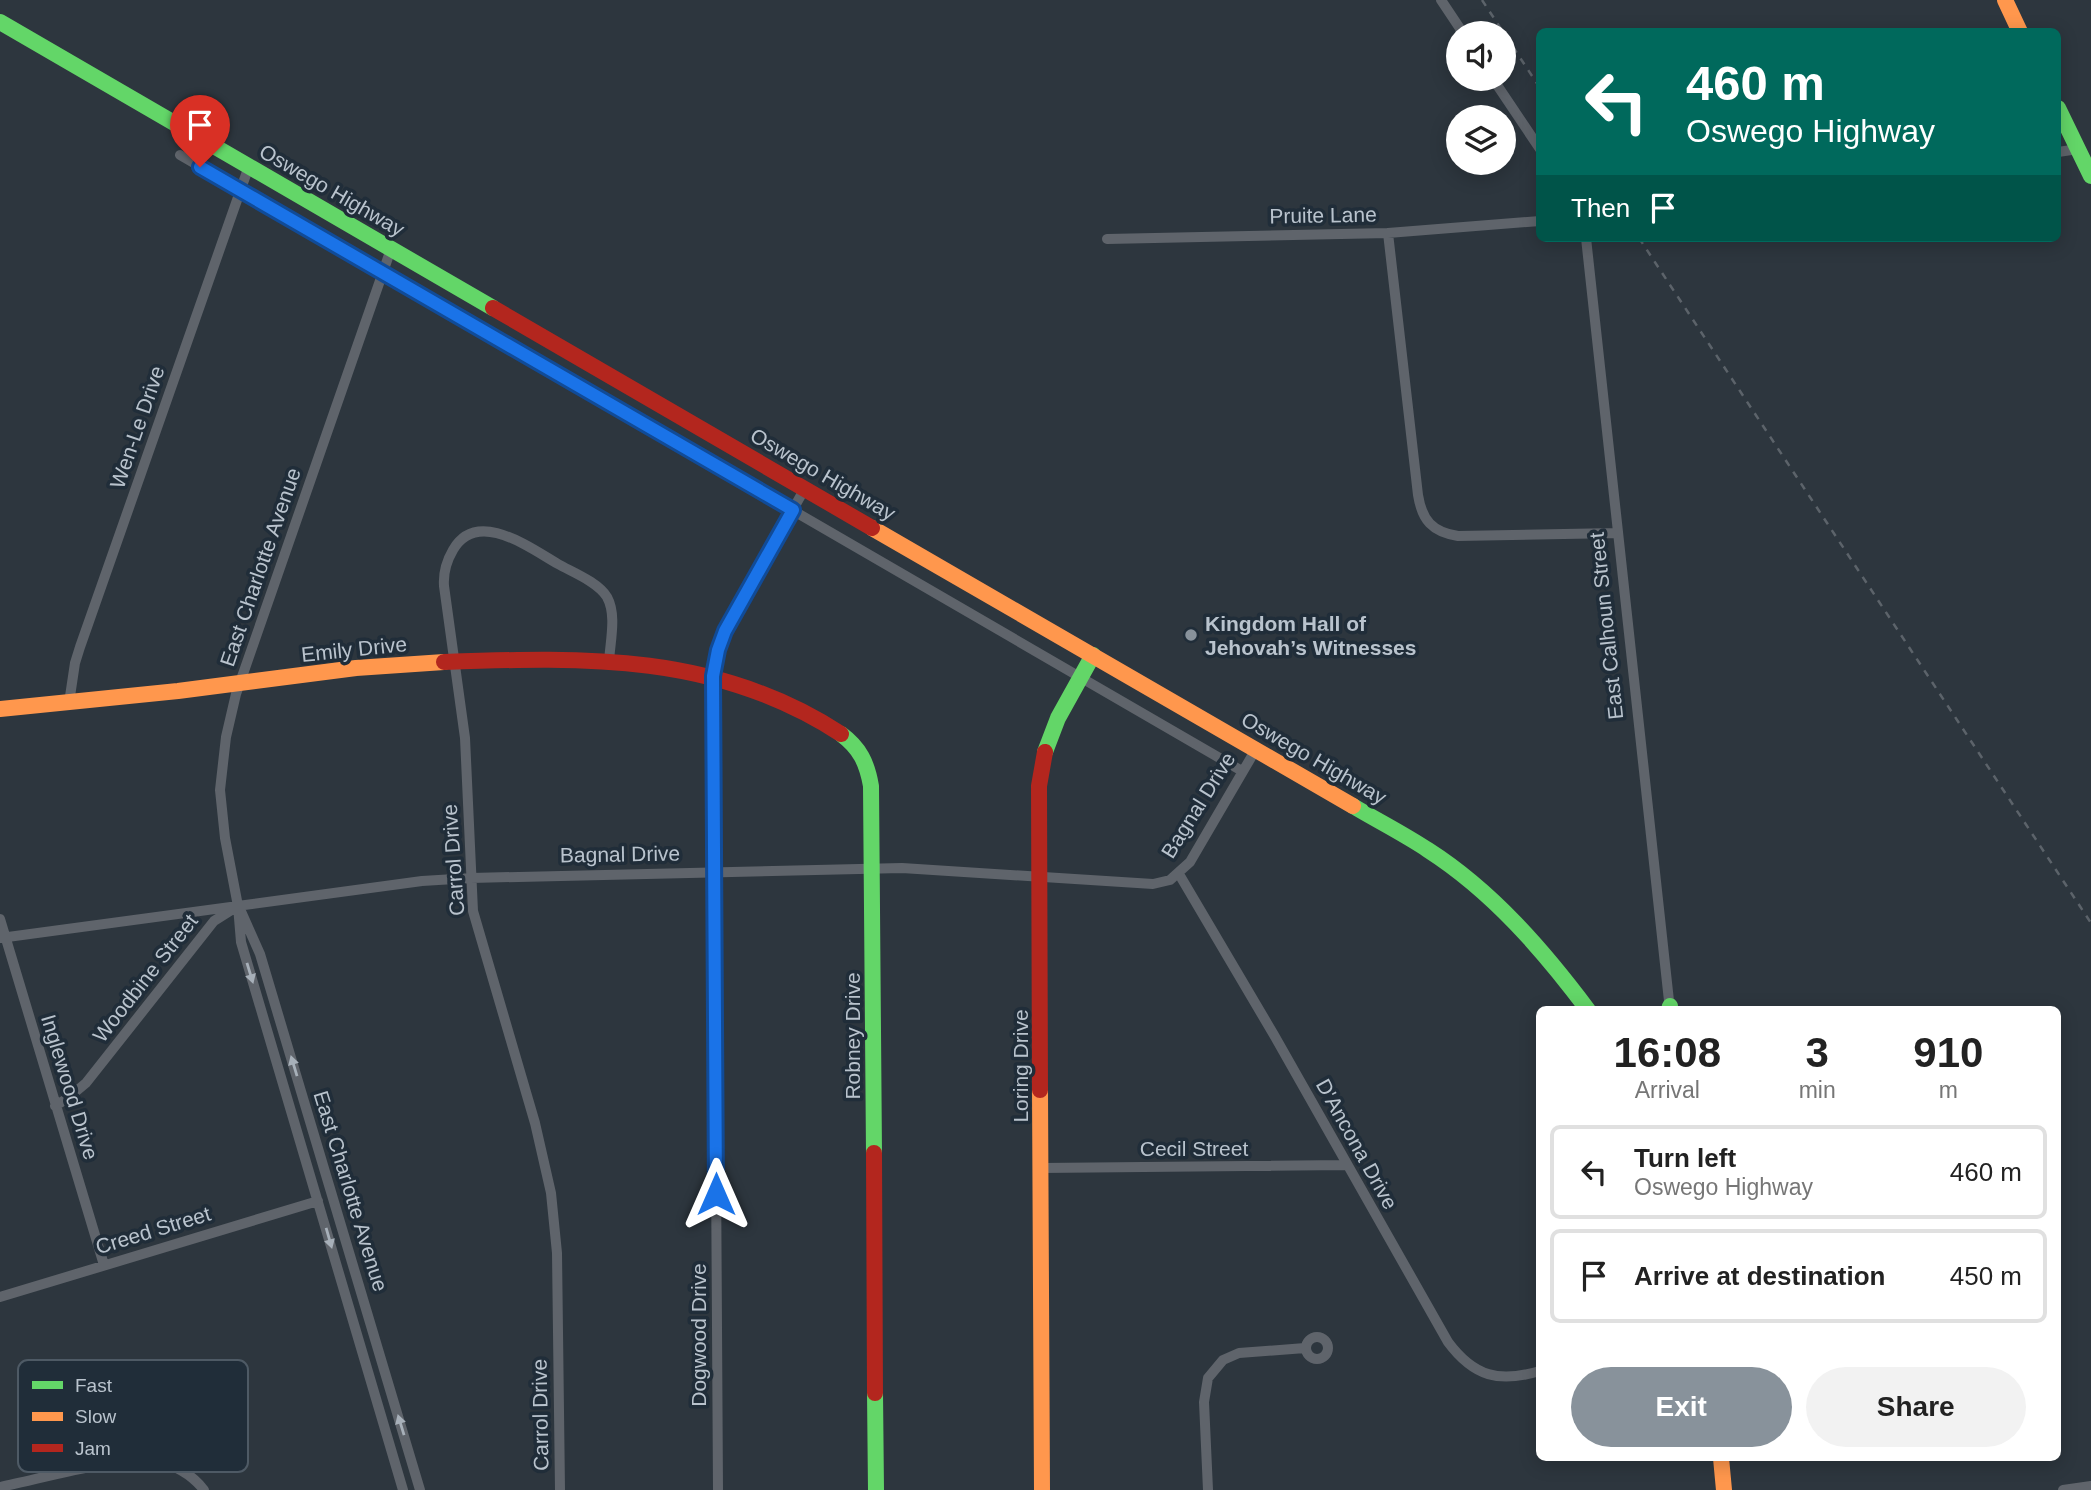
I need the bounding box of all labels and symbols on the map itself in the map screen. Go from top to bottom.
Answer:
pin [170,95,230,167]
street label: Oswego Highway [255,139,409,241]
street label: Pruite Lane [1269,203,1377,227]
street label: Wen-Le Drive [105,363,169,491]
street label: Oswego Highway [746,423,900,525]
street label: East Charlotte Avenue [215,465,305,669]
street label: East Calhoun Street [1585,531,1627,721]
place label: Kingdom Hall of Jehovah’s Witnesses [1205,612,1416,659]
marker: Kingdom Hall of Jehovah’s Witnesses [1183,627,1199,643]
street label: Emily Drive [300,632,408,666]
street label: Oswego Highway [1237,707,1391,809]
street label: Bagnal Drive [1156,748,1240,862]
street label: Carrol Drive [438,803,468,917]
street label: Bagnal Drive [560,841,680,867]
street label: Woodbine Street [88,909,202,1047]
one-way arrow [245,963,255,984]
street label: Robney Drive [841,972,864,1100]
street label: Loring Drive [1009,1009,1032,1123]
street label: Inglewood Drive [37,1012,103,1162]
one-way arrow [288,1055,298,1076]
street label: D'Ancona Drive [1312,1075,1402,1213]
street label: East Charlotte Avenue [310,1088,392,1294]
street label: Cecil Street [1140,1137,1248,1160]
position arrow [679,1157,753,1231]
street label: Creed Street [93,1202,213,1258]
one-way arrow [324,1228,334,1249]
street label: Dogwood Drive [687,1263,710,1407]
street label: Carrol Drive [528,1359,552,1471]
legend [18,1360,248,1472]
text: Fast [75,1375,113,1396]
text: Slow [75,1406,116,1427]
one-way arrow [395,1414,405,1435]
text: Jam [75,1438,111,1459]

